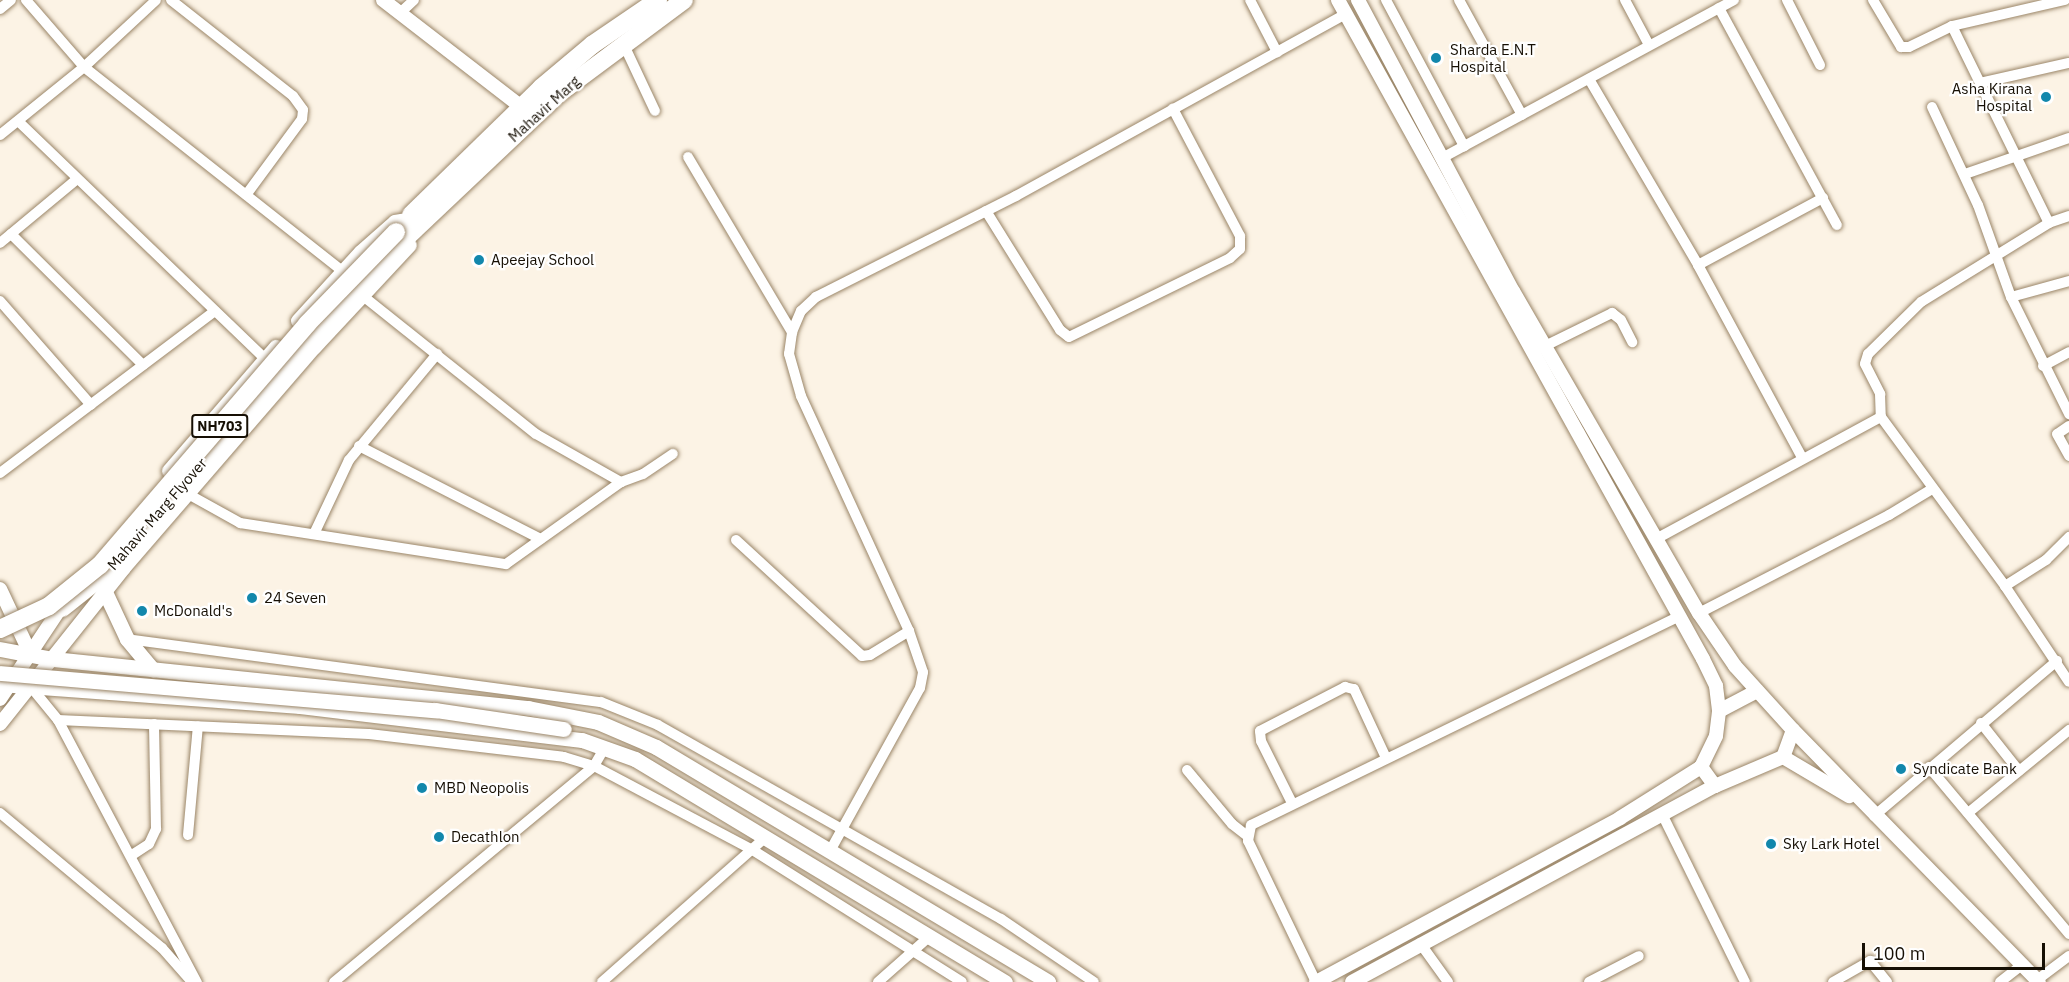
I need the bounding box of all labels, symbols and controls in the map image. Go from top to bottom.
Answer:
place label: Sharda E.N.T Hospital [1450,40,1536,75]
marker: Sharda E.N.T Hospital [1427,49,1445,67]
street label: Mahavir Marg [505,72,583,146]
place label: Asha Kirana Hospital [1952,79,2032,114]
marker: Asha Kirana Hospital [2037,88,2055,106]
place label: Apeejay School [491,251,594,269]
marker: Apeejay School [472,253,486,267]
road number: NH703 [190,415,250,437]
street label: Mahavir Marg Flyover [103,454,211,574]
place label: 24 Seven [264,589,326,607]
marker: 24 Seven [245,591,259,605]
place label: McDonald's [154,602,232,620]
marker: McDonald's [135,604,149,618]
place label: Syndicate Bank [1913,760,2017,778]
marker: Syndicate Bank [1894,762,1908,776]
place label: MBD Neopolis [434,779,529,797]
marker: MBD Neopolis [415,781,429,795]
place label: Decathlon [451,828,520,846]
marker: Decathlon [432,830,446,844]
place label: Sky Lark Hotel [1783,835,1880,853]
marker: Sky Lark Hotel [1764,837,1778,851]
scale bar [1865,931,2048,969]
text: 100 m [1873,942,1925,965]

